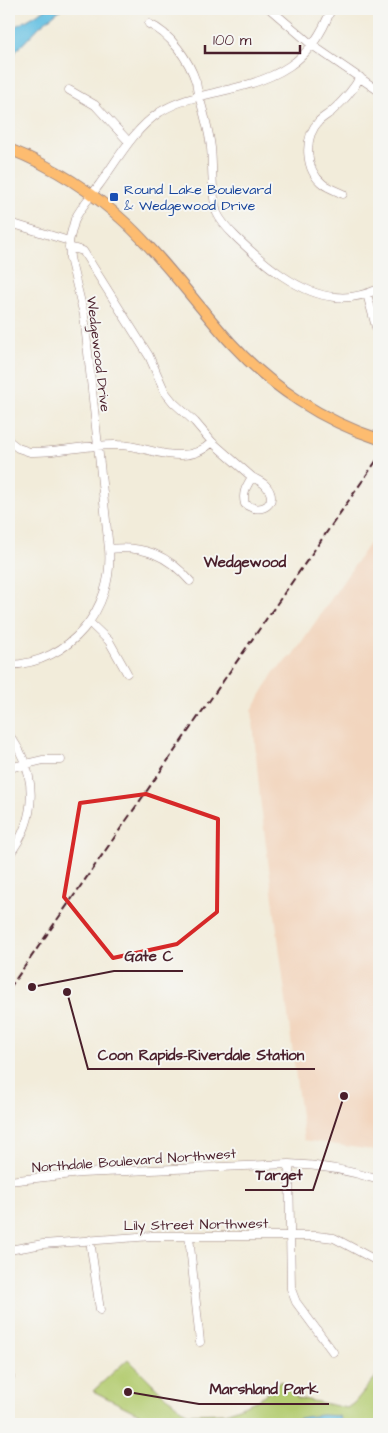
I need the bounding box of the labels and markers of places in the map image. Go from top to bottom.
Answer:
place label: Round Lake Boulevard & Wedgewood Drive [124,180,271,216]
marker: Round Lake Boulevard & Wedgewood Drive [108,191,120,203]
callout: Gate C [114,941,183,971]
callout: Coon Rapids-Riverdale Station [88,1039,315,1069]
callout: Target [245,1160,313,1190]
callout: Marshland Park [199,1374,329,1404]

